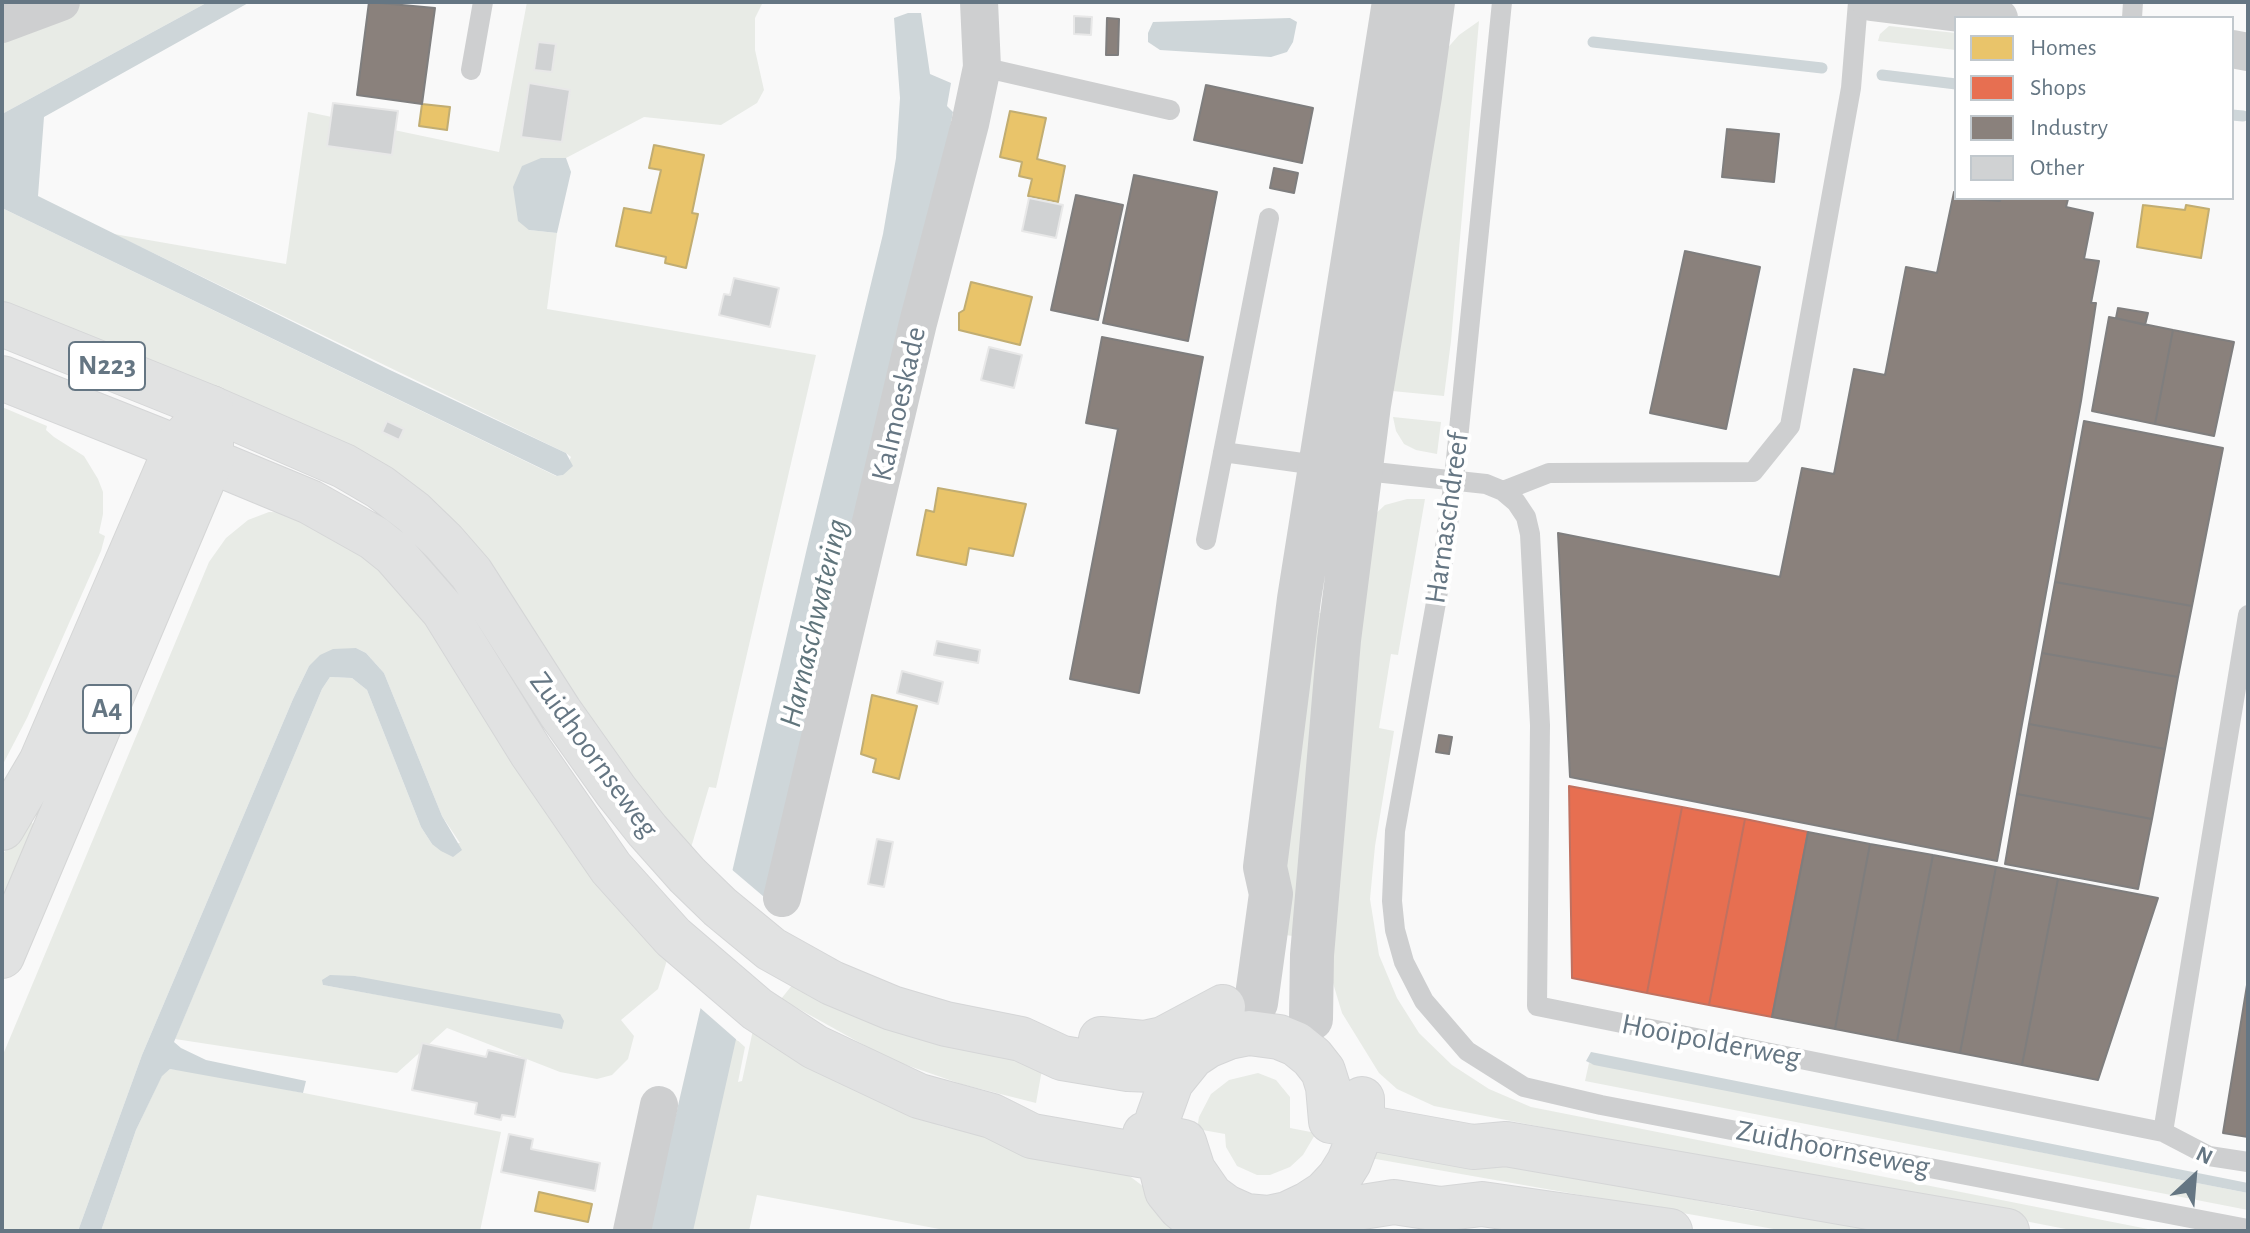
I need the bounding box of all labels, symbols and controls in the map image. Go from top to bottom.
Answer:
legend [1954,16,2234,200]
text: Homes [2030,36,2097,60]
text: Shops [2030,76,2086,100]
text: Industry [2030,116,2108,140]
text: Other [2030,156,2084,180]
street label: Kalmoeskade [864,323,934,485]
road number: N223 [69,342,145,390]
street label: Harnaschdreef [1417,430,1477,606]
water label: Harnaschwatering [771,515,857,731]
street label: Zuidhoornseweg [522,665,666,845]
road number: A4 [83,685,131,733]
street label: Hooipolderweg [1619,1006,1803,1076]
street label: Zuidhoornseweg [1733,1113,1933,1185]
north arrow [2154,1137,2234,1217]
text: N [2193,1142,2216,1169]

